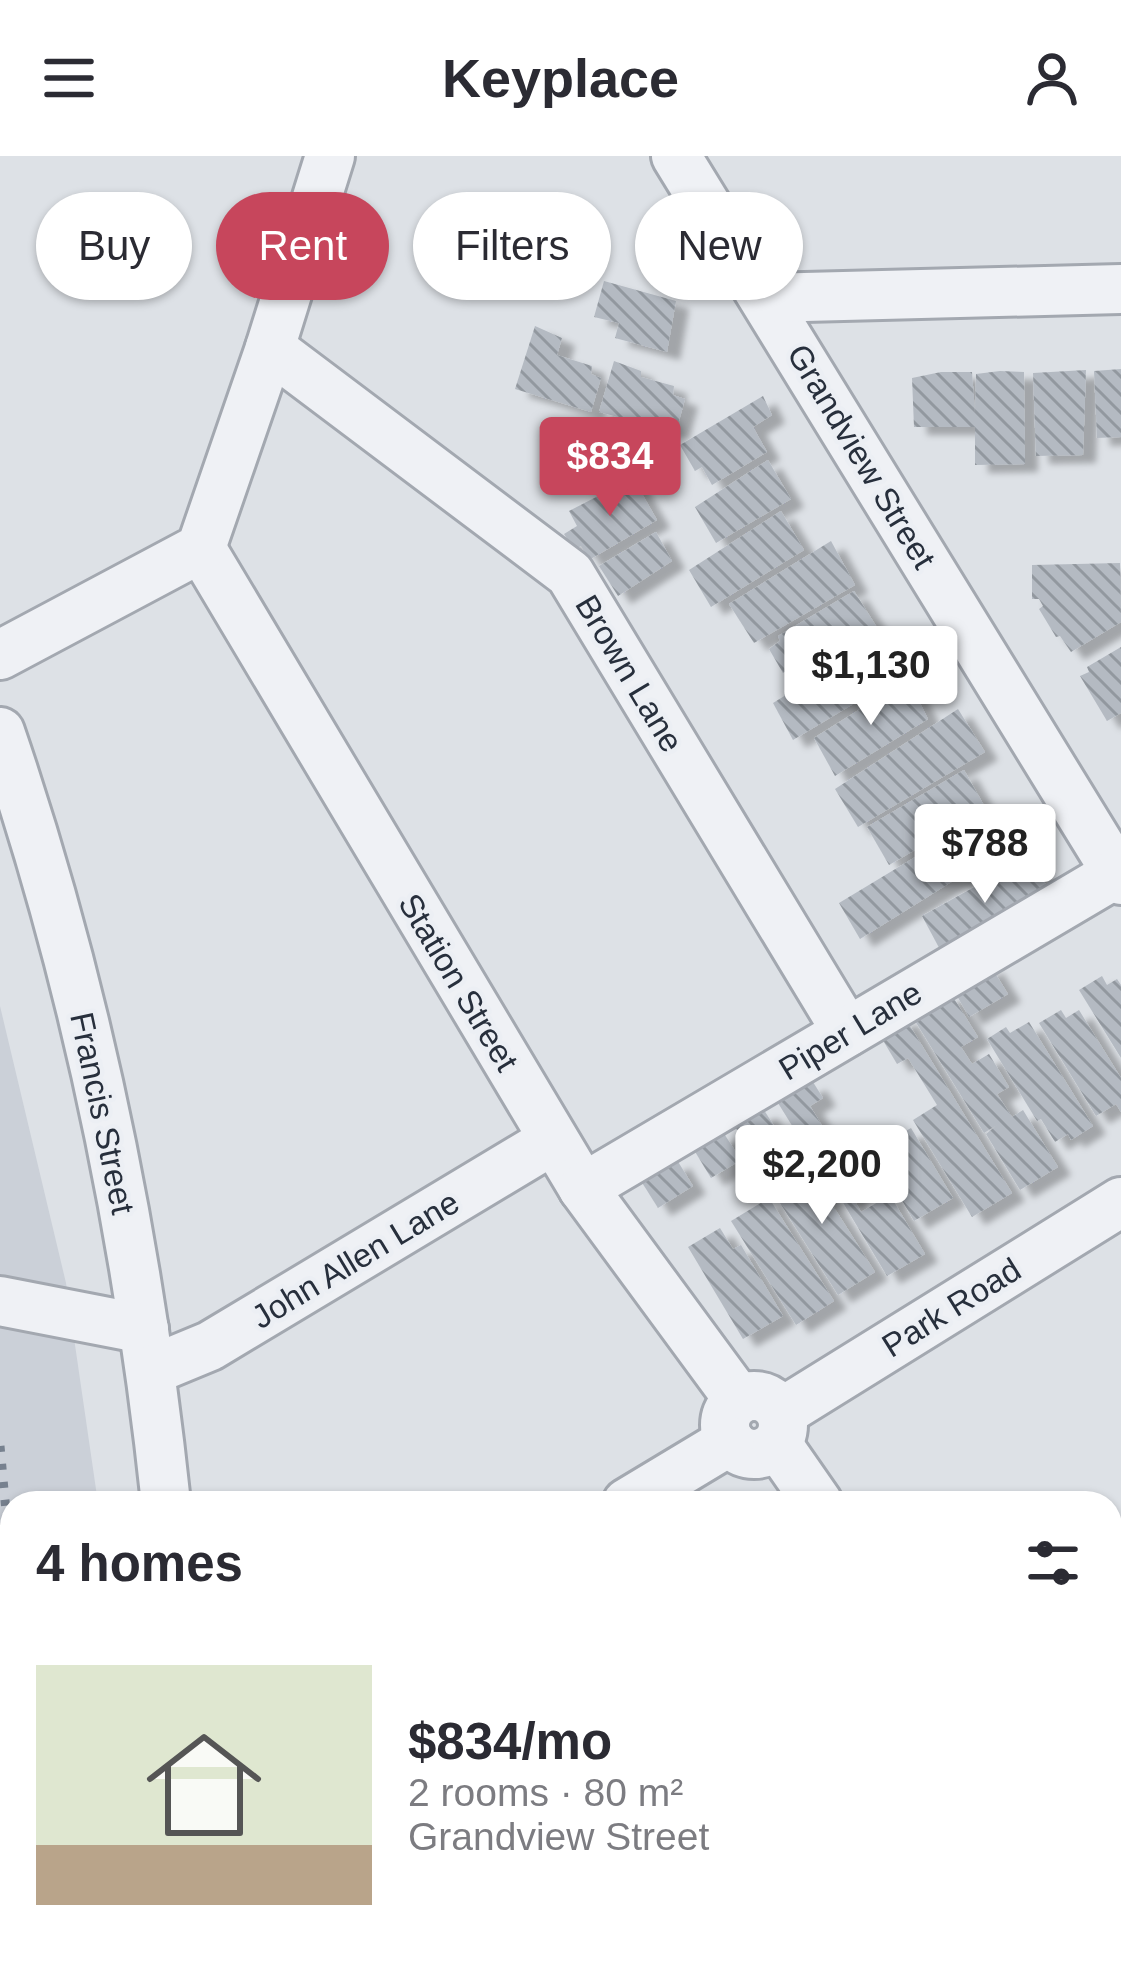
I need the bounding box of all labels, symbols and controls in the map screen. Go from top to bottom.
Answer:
icon: menu [36,45,102,111]
icon: person [1019,45,1085,111]
text: Keyplace [442,48,679,108]
chip: Buy [36,192,192,300]
chip: Rent [216,192,389,300]
chip: Filters [413,192,611,300]
chip: New [635,192,803,300]
street label: Grandview Street [780,337,943,575]
pin: $834 [539,417,681,519]
text: $834 [567,434,653,477]
street label: Brown Lane [568,588,691,758]
pin: $1,130 [773,626,969,728]
text: $1,130 [811,643,931,686]
pin: $788 [914,804,1056,906]
text: $788 [942,821,1028,864]
street label: Station Street [391,887,526,1077]
street label: Piper Lane [772,973,928,1087]
street label: Francis Street [63,1009,142,1217]
pin: $2,200 [724,1125,920,1227]
text: $2,200 [762,1142,882,1185]
street label: John Allen Lane [245,1183,465,1336]
street label: Park Road [875,1250,1027,1364]
icon: filters [1020,1530,1086,1596]
text: 4 homes [36,1535,243,1592]
icon: home [132,1713,276,1857]
text: $834/mo [408,1713,612,1770]
text: 2 rooms · 80 m² [408,1771,683,1814]
text: Grandview Street [408,1815,709,1858]

